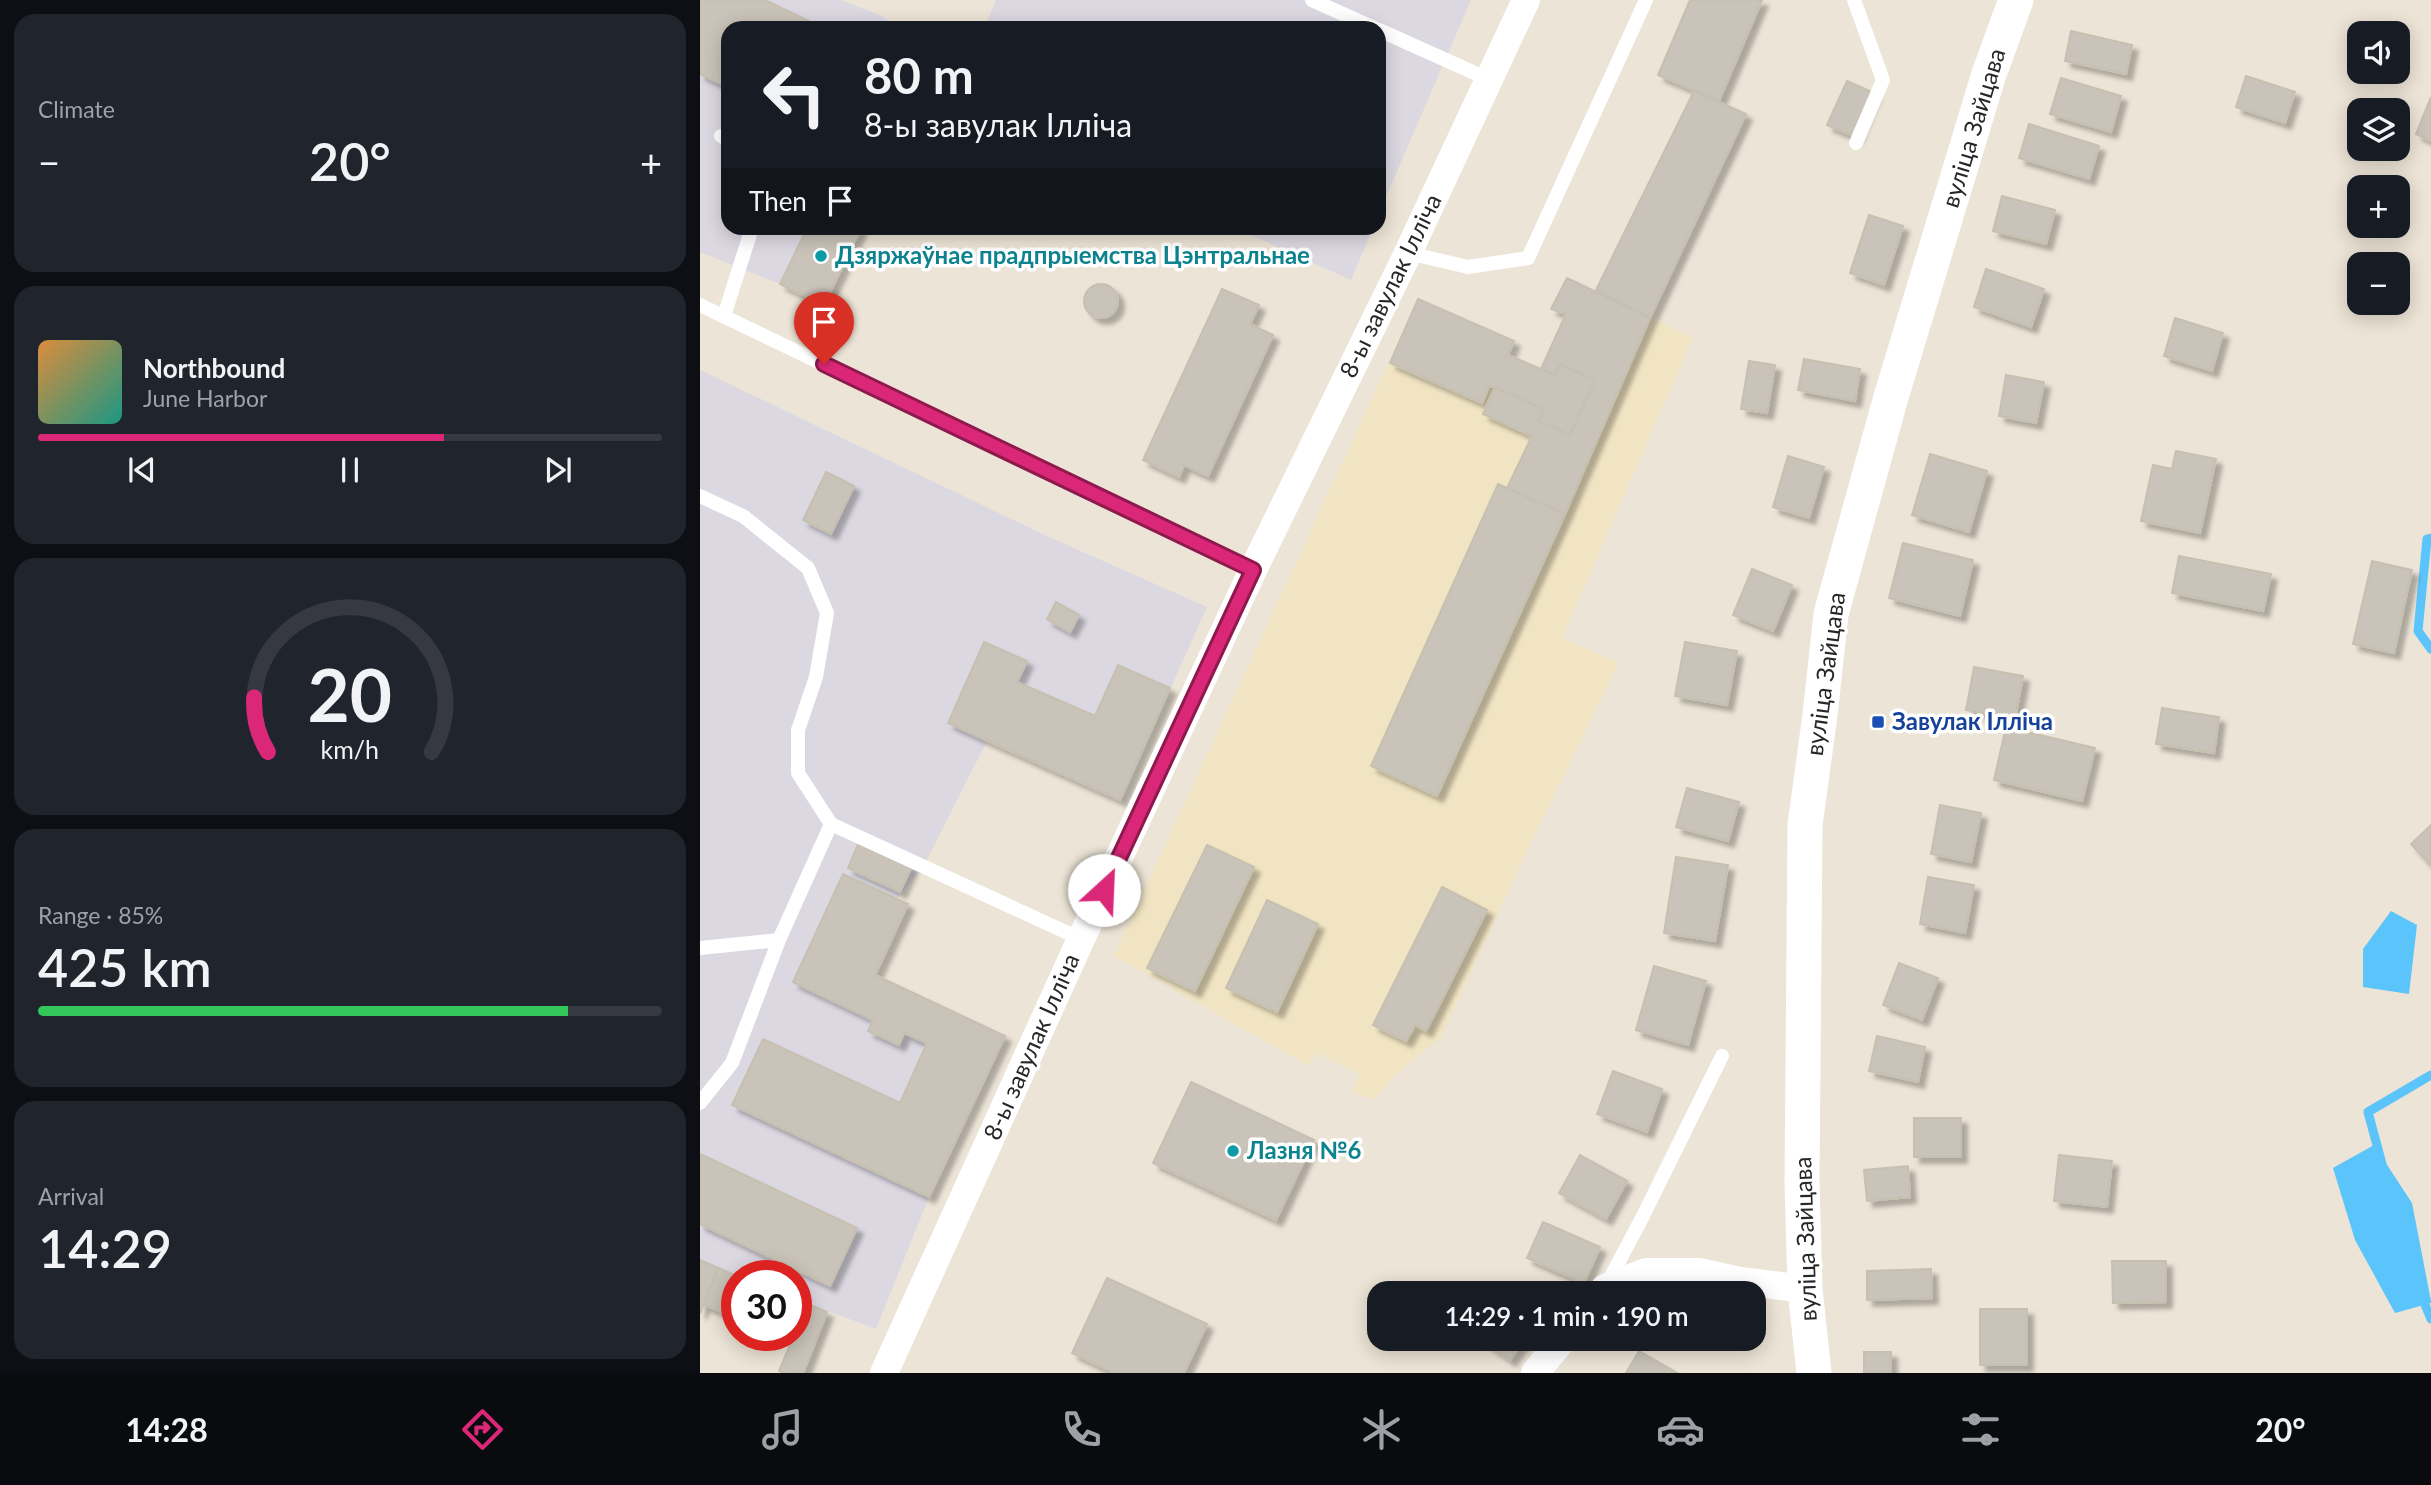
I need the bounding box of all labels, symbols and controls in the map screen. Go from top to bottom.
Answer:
map controls [2347,21,2410,315]
button: sound [2347,21,2410,84]
street label: вуліца Зайцава [1935,44,2011,211]
text: 80 m [864,46,974,104]
icon: left [749,49,840,140]
text: Climate [38,95,115,123]
button: layers [2347,98,2410,161]
text: 8-ы завулак Ілліча [864,105,1132,144]
text: 20° [309,130,391,192]
text: − [38,139,60,185]
text: + [640,139,662,185]
button: + [2347,175,2410,238]
icon: arrive [821,182,859,220]
text: Then [749,185,807,217]
street label: 8-ы завулак Ілліча [1333,189,1447,382]
place label: Дзяржаўнае прадпрыемства Цэнтральнае [835,240,1310,269]
marker: Дзяржаўнае прадпрыемства Цэнтральнае [813,248,829,264]
button: − [2347,252,2410,315]
pin [794,292,854,364]
icon: arrive [805,303,843,341]
text: Northbound [143,352,285,384]
text: June Harbor [143,384,267,412]
icon: previous [123,451,161,489]
icon: pause [331,451,369,489]
icon: next [539,451,577,489]
street label: вуліца Зайцава [1799,590,1850,757]
text: 20 [308,651,392,739]
place label: Завулак Ілліча [1892,706,2053,735]
marker: Завулак Ілліча [1870,714,1886,730]
text: km/h [321,734,379,764]
position arrow [1067,853,1141,927]
text: Range · 85% [38,901,163,929]
text: 425 km [38,936,212,998]
street label: 8-ы завулак Ілліча [976,949,1085,1144]
place label: Лазня №6 [1246,1135,1361,1164]
marker: Лазня №6 [1225,1143,1241,1159]
street label: вуліца Зайцава [1787,1156,1822,1322]
text: Arrival [38,1182,104,1210]
text: 14:29 [38,1217,172,1279]
speed limit sign: 30 [721,1260,812,1351]
text: 14:29 · 1 min · 190 m [1444,1300,1689,1332]
icon: directions [458,1405,507,1454]
icon: music [758,1405,807,1454]
icon: phone [1057,1405,1106,1454]
icon: climate [1357,1405,1406,1454]
icon: car [1656,1405,1705,1454]
icon: filters [1956,1405,2005,1454]
text: 14:28 [125,1410,208,1449]
text: 20° [2255,1410,2306,1449]

